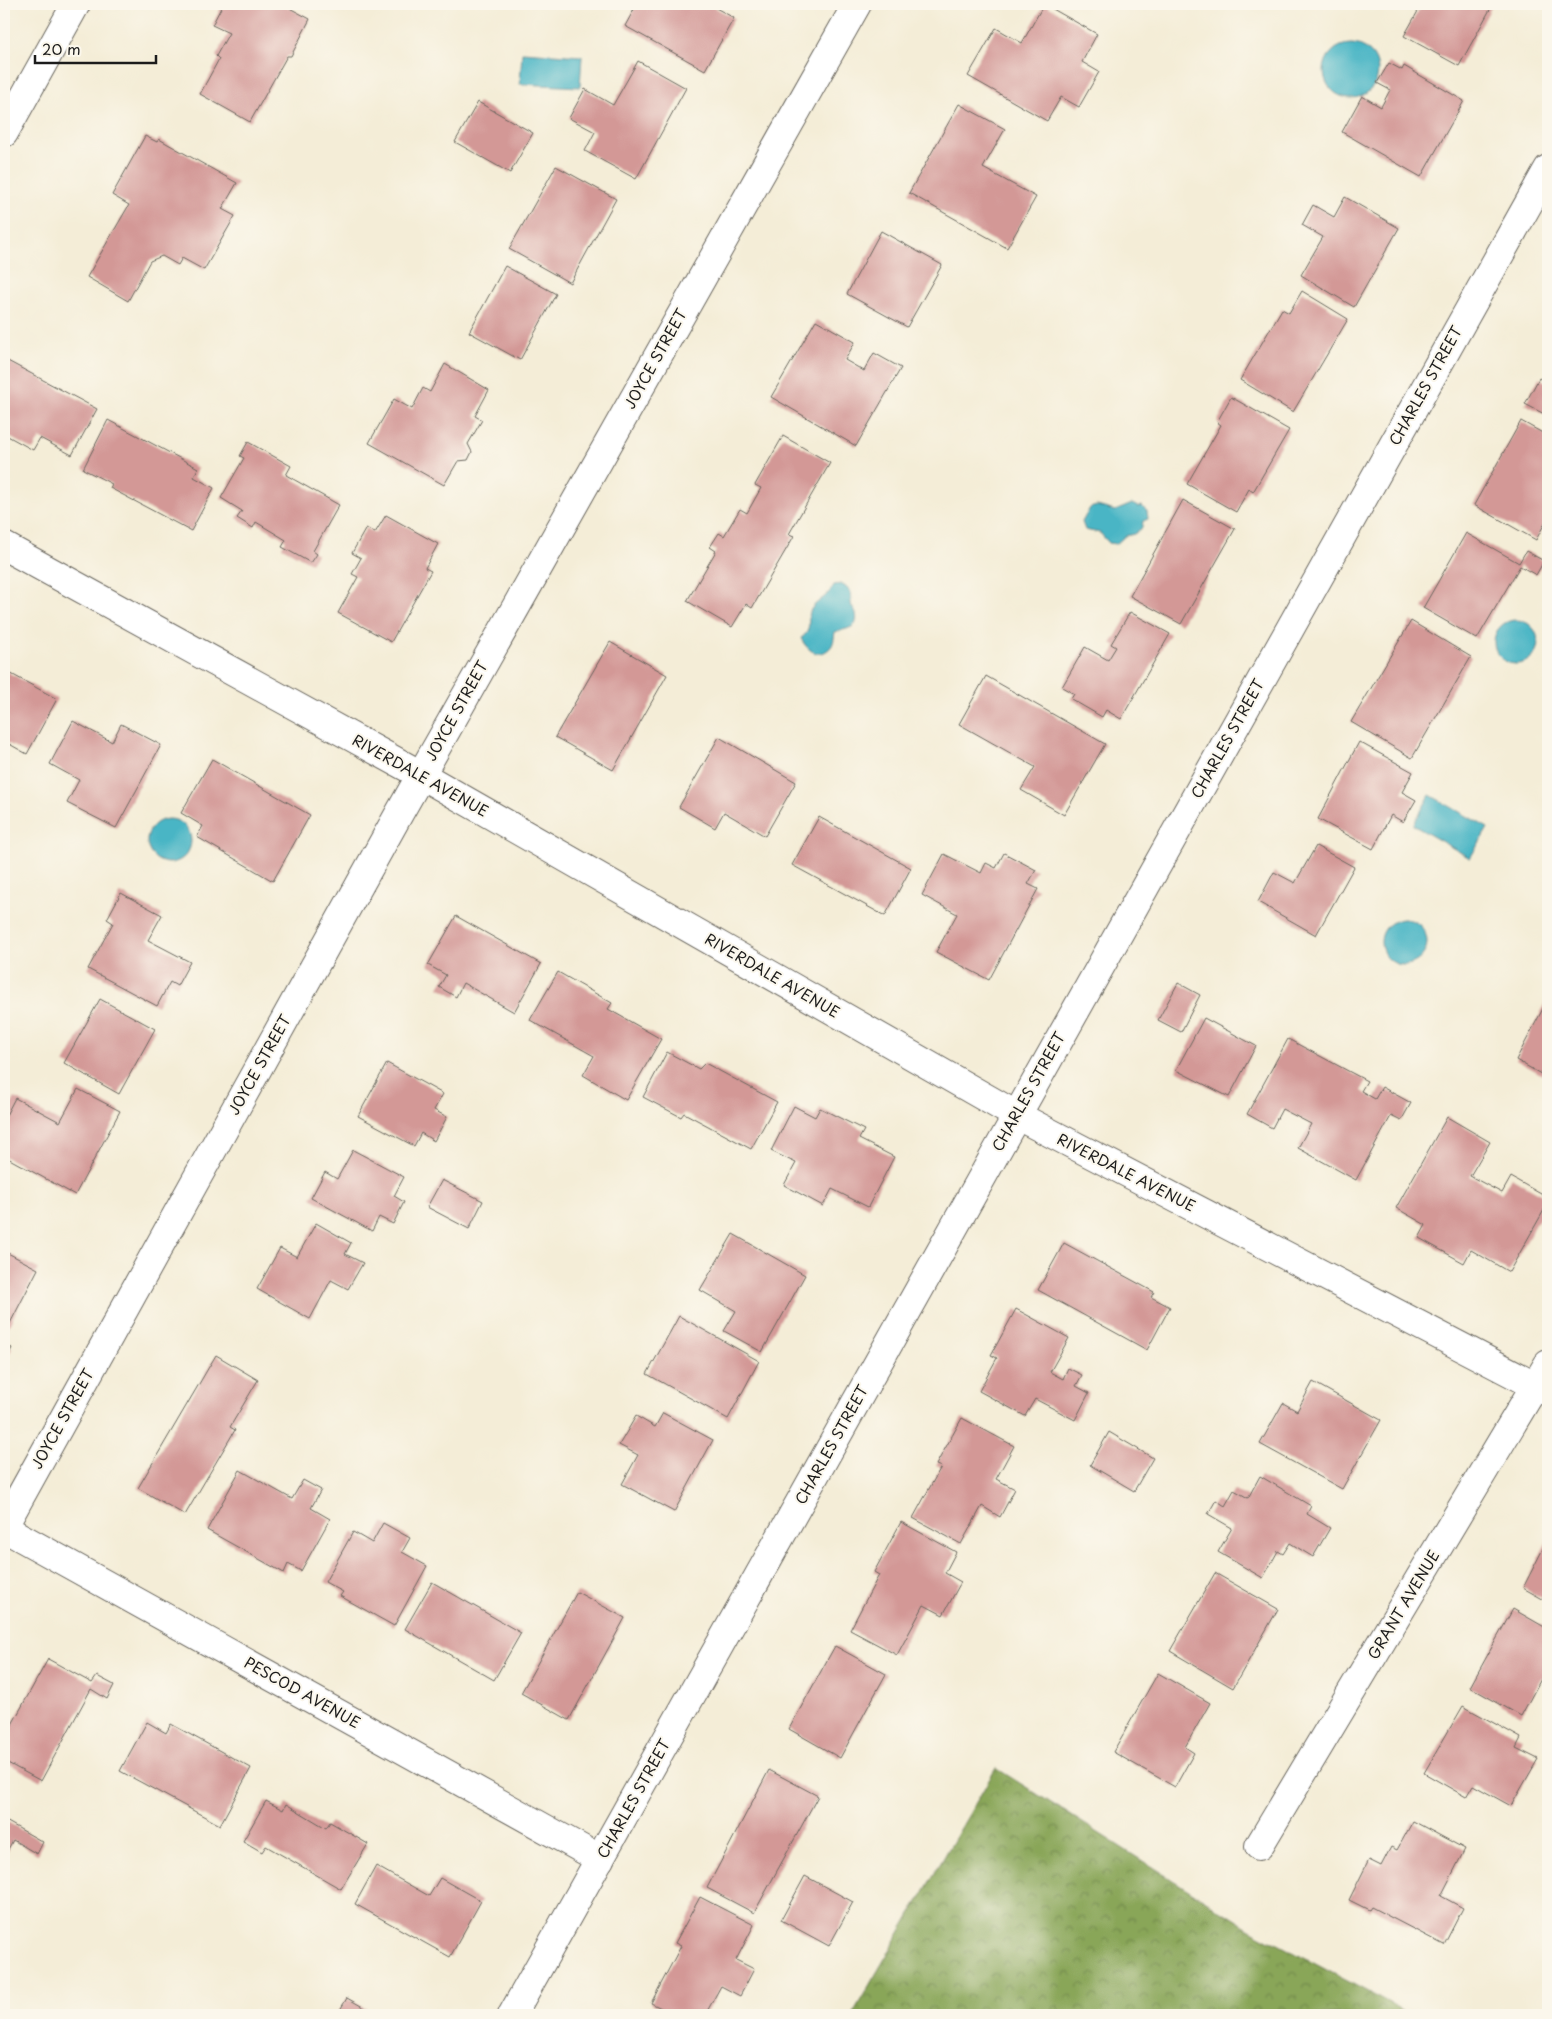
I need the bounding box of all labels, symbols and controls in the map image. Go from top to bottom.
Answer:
scale bar [35,32,156,64]
text: 20 m [42,37,81,60]
street label: JOYCE STREET [618,303,692,413]
street label: CHARLES STREET [1382,321,1467,449]
street label: JOYCE STREET [419,655,493,765]
street label: CHARLES STREET [1184,674,1269,802]
street label: RIVERDALE AVENUE [348,728,493,822]
street label: RIVERDALE AVENUE [701,927,845,1023]
street label: JOYCE STREET [222,1009,296,1119]
street label: CHARLES STREET [985,1027,1070,1155]
street label: RIVERDALE AVENUE [1054,1127,1200,1217]
street label: JOYCE STREET [25,1363,99,1473]
street label: CHARLES STREET [788,1380,873,1508]
street label: GRANT AVENUE [1361,1545,1444,1663]
street label: PESCOD AVENUE [241,1650,365,1733]
street label: CHARLES STREET [590,1734,675,1862]

